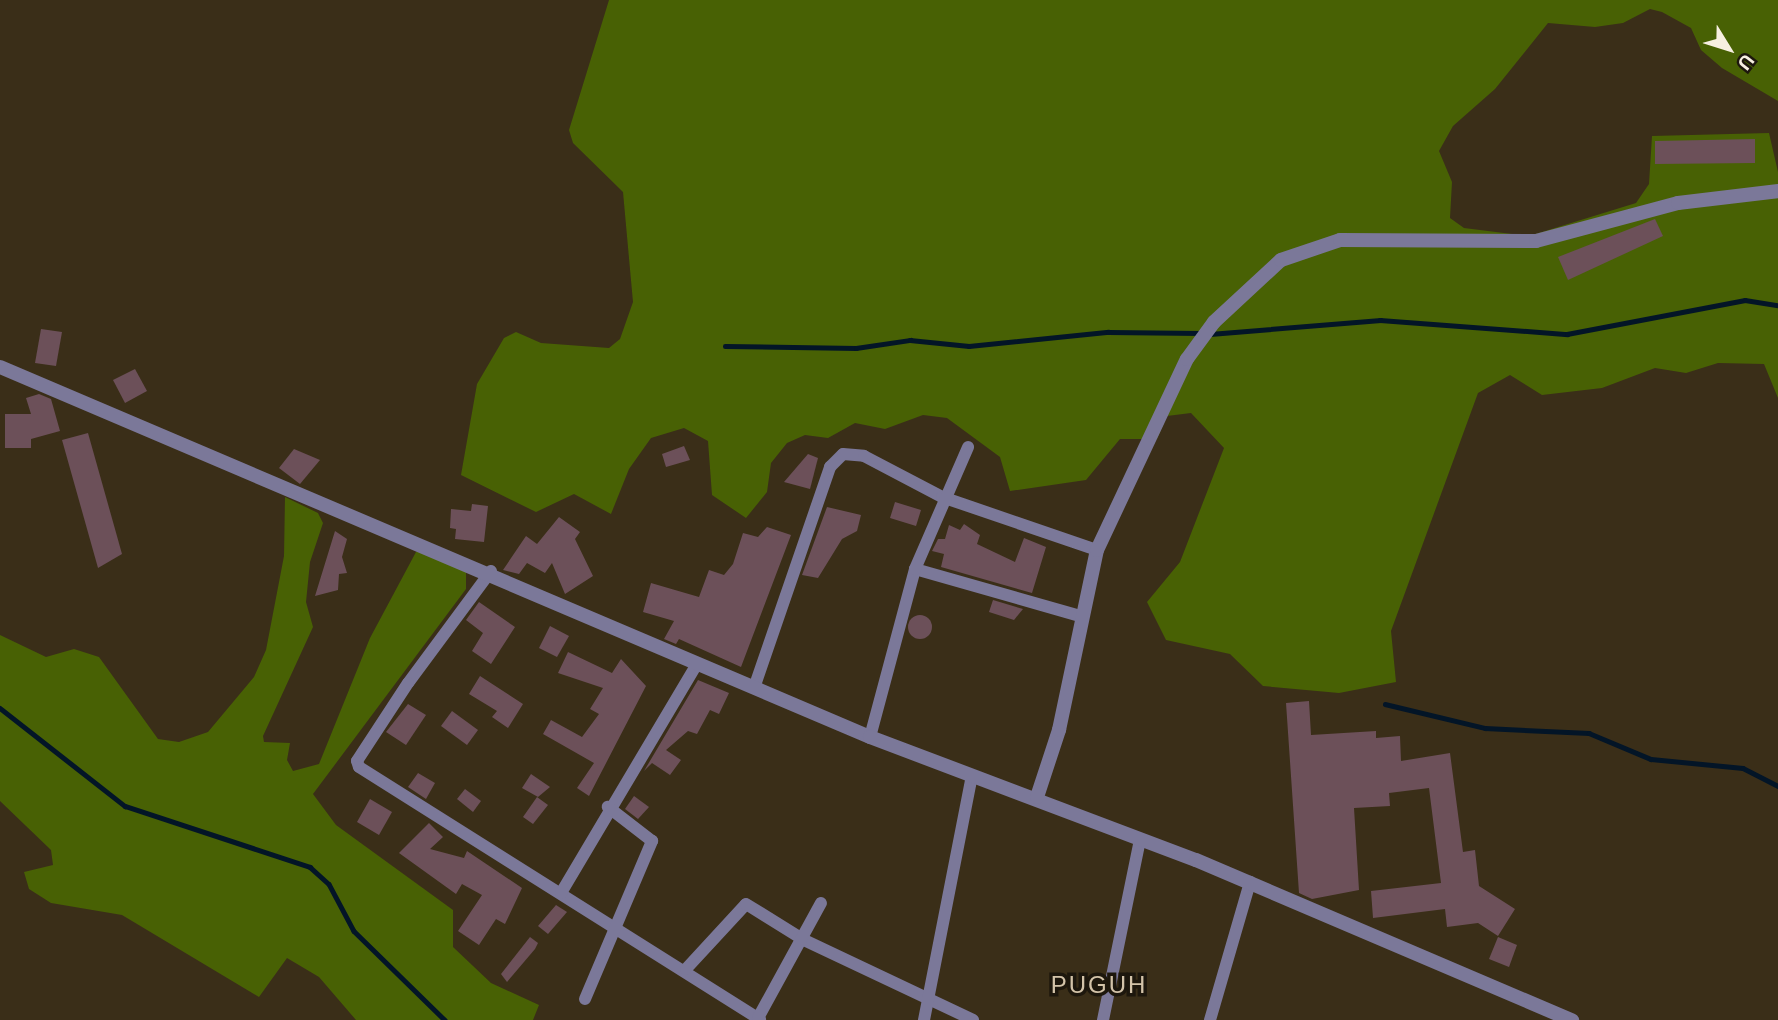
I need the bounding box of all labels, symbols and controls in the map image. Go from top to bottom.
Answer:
north arrow [1694,14,1764,84]
text: U [1733,50,1758,74]
district label: PUGUH [1051,971,1147,999]

